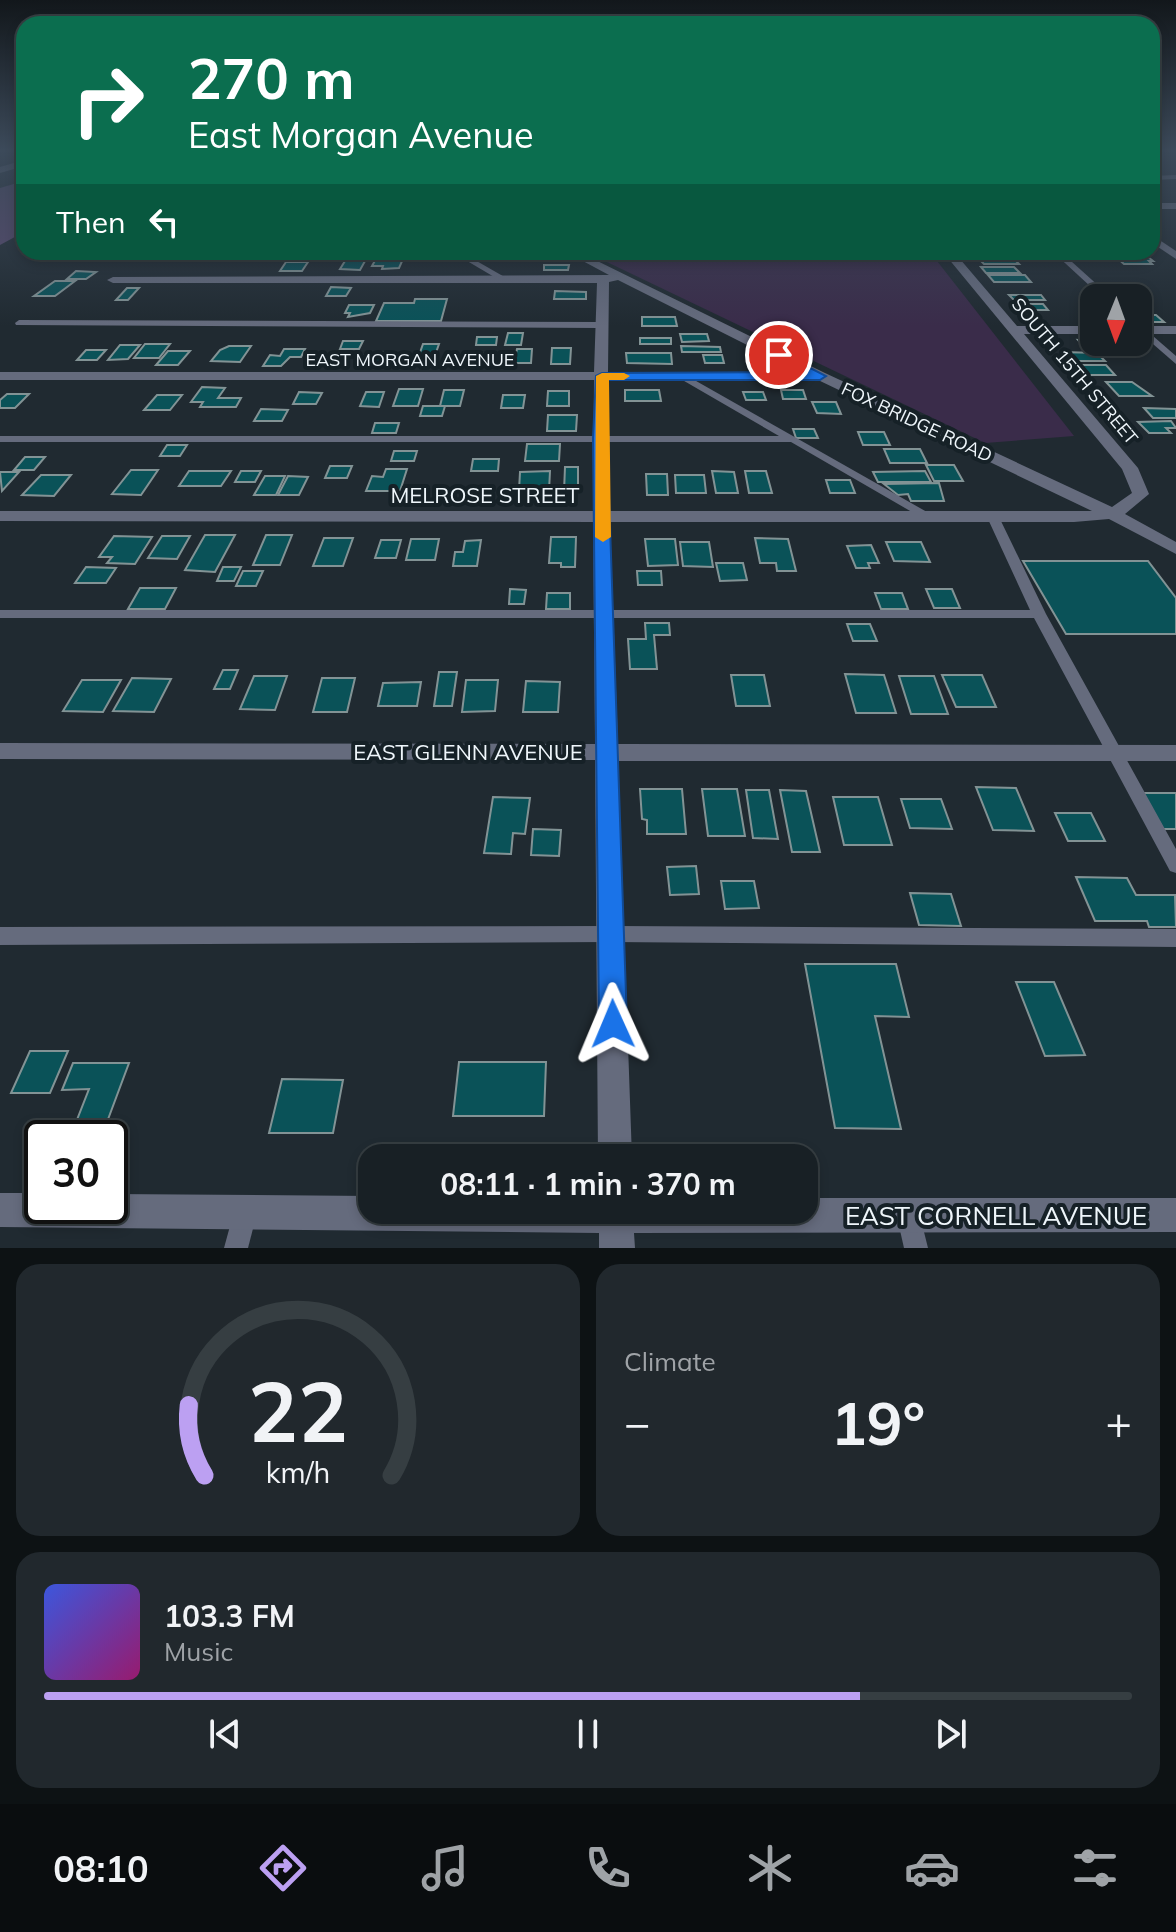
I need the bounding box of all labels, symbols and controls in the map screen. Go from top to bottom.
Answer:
text: 270 m [188,43,355,113]
icon: right [56,48,160,152]
text: East Morgan Avenue [188,112,534,157]
icon: left [142,200,186,244]
text: Then [56,203,126,241]
north arrow [1080,284,1152,356]
map controls [1080,284,1152,356]
street label: SOUTH 15TH STREET [1007,293,1143,449]
pin [745,321,813,389]
icon: arrive [757,333,801,377]
street label: EAST MORGAN AVENUE [306,348,514,371]
street label: FOX BRIDGE ROAD [838,377,996,467]
street label: MELROSE STREET [390,481,580,509]
street label: EAST GLENN AVENUE [353,738,583,766]
position arrow [571,982,655,1066]
speed limit sign: 30 [24,1120,128,1224]
text: 08:11 · 1 min · 370 m [440,1165,736,1203]
street label: EAST CORNELL AVENUE [845,1199,1147,1232]
text: Climate [624,1345,716,1378]
text: 22 [248,1358,348,1463]
text: 19° [831,1385,925,1460]
text: − [624,1395,650,1450]
text: + [1106,1395,1132,1450]
text: km/h [266,1454,330,1490]
text: 103.3 FM [164,1597,295,1635]
text: Music [164,1635,233,1668]
icon: previous [203,1712,247,1756]
icon: pause [566,1712,610,1756]
icon: next [929,1712,973,1756]
icon: directions [255,1840,311,1896]
icon: music [417,1840,473,1896]
icon: phone [580,1840,636,1896]
icon: climate [742,1840,798,1896]
icon: car [904,1840,960,1896]
icon: filters [1067,1840,1123,1896]
text: 08:10 [53,1846,149,1891]

